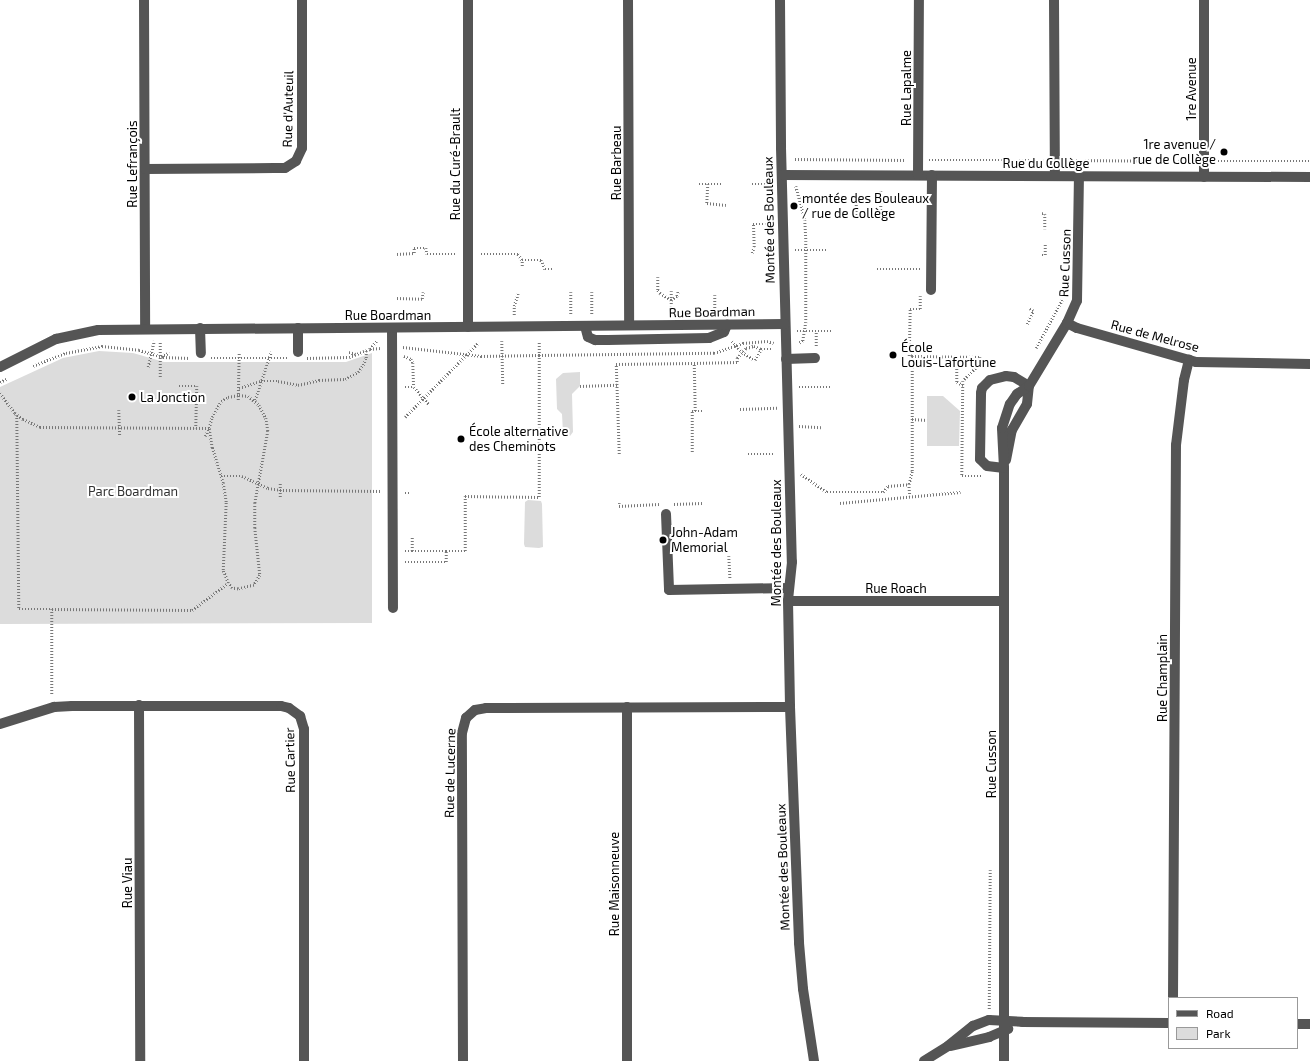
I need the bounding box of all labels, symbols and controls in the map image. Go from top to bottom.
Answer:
street label: Rue Lapalme [898,50,914,126]
street label: 1re Avenue [1183,57,1199,121]
street label: Rue d'Auteuil [280,70,296,148]
street label: Rue du Curé-Brault [447,108,463,220]
street label: Rue Lefrançois [124,120,140,208]
street label: Rue Barbeau [608,126,624,200]
place label: 1re avenue / rue de Collège [1132,137,1216,168]
marker: 1re avenue / rue de Collège [1219,147,1229,157]
street label: Rue du Collège [1003,155,1089,171]
street label: Montée des Bouleaux [760,156,778,284]
place label: montée des Bouleaux / rue de Collège [802,191,929,222]
marker: montée des Bouleaux / rue de Collège [789,201,799,211]
street label: Rue Cusson [1056,229,1074,297]
street label: Rue Boardman [669,303,755,321]
street label: Rue Boardman [345,307,431,323]
street label: Rue de Melrose [1109,317,1201,355]
place label: École Louis-Lafortune [901,340,996,371]
marker: École Louis-Lafortune [888,350,898,360]
place label: La Jonction [140,389,206,405]
marker: La Jonction [127,392,137,402]
place label: École alternative des Cheminots [469,424,568,455]
marker: École alternative des Cheminots [456,434,466,444]
street label: Montée des Bouleaux [768,479,784,607]
park label: Parc Boardman [88,483,178,499]
place label: John-Adam Memorial [671,525,738,556]
marker: John-Adam Memorial [658,535,668,545]
street label: Rue Roach [865,580,927,596]
street label: Rue Champlain [1154,634,1170,722]
street label: Rue Cartier [282,727,298,793]
street label: Rue de Lucerne [441,728,459,818]
street label: Rue Cusson [983,730,999,798]
street label: Montée des Bouleaux [773,803,793,931]
street label: Rue Maisonneuve [606,832,622,936]
street label: Rue Viau [119,857,135,909]
legend [1168,997,1298,1049]
text: Road [1206,1006,1234,1020]
text: Park [1206,1026,1231,1040]

